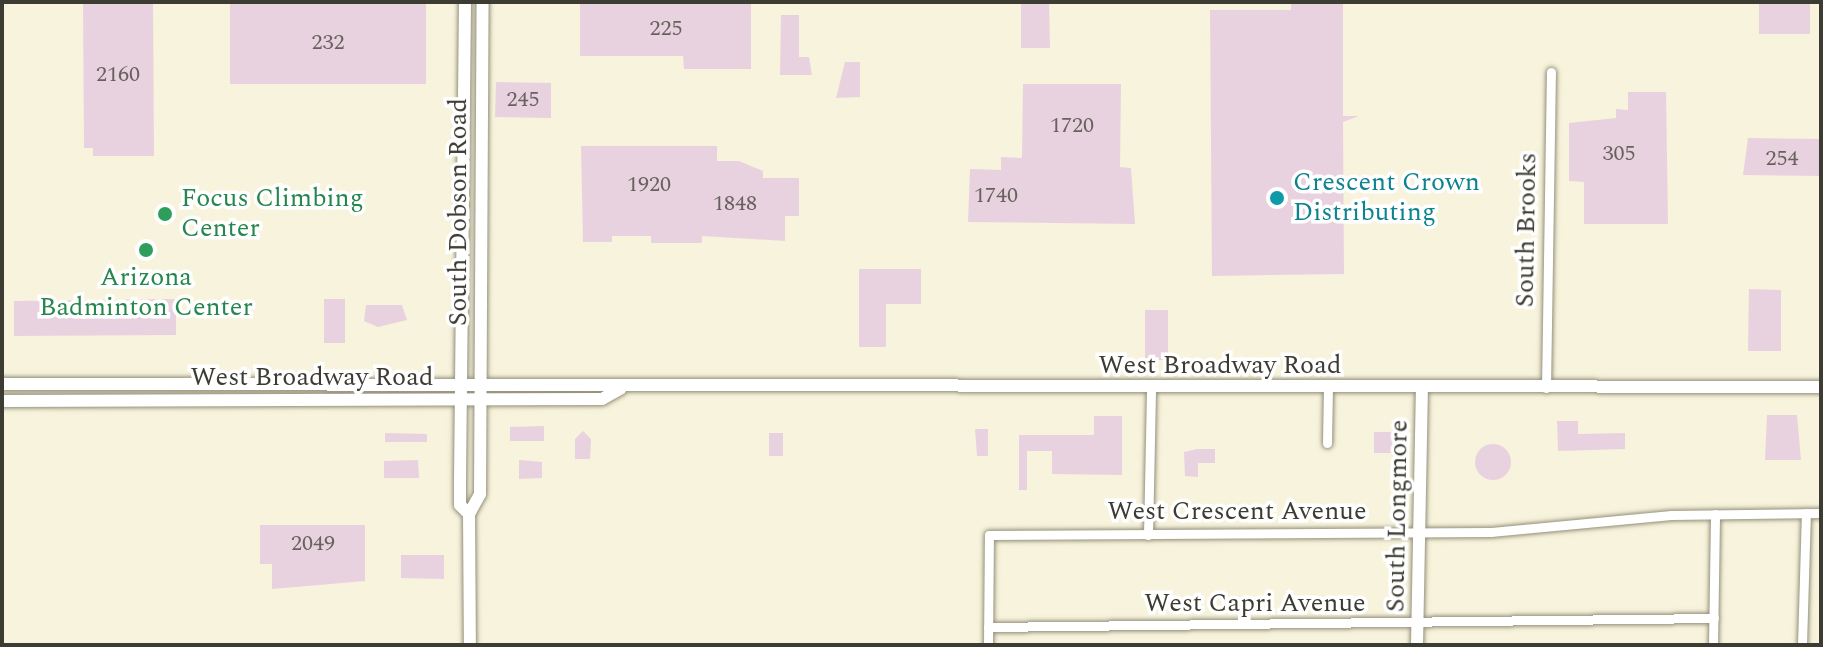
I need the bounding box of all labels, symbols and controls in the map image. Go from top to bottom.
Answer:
house number: 225 [650,16,682,42]
house number: 232 [312,30,344,56]
house number: 2160 [96,62,140,88]
house number: 245 [507,87,539,113]
street label: South Dobson Road [443,98,475,326]
house number: 1720 [1050,113,1094,139]
house number: 305 [1603,141,1635,167]
house number: 254 [1766,146,1798,172]
street label: South Brooks [1510,152,1544,308]
place label: Crescent Crown Distributing [1293,167,1480,228]
house number: 1920 [627,172,671,198]
place label: Focus Climbing Center [181,183,364,244]
house number: 1740 [974,183,1018,209]
marker: Crescent Crown Distributing [1268,189,1286,207]
house number: 1848 [713,191,757,217]
marker: Focus Climbing Center [156,205,174,223]
marker: Arizona Badminton Center [137,241,155,259]
place label: Arizona Badminton Center [39,262,253,324]
street label: West Broadway Road [1099,350,1341,382]
street label: West Broadway Road [191,362,433,394]
street label: South Longmore [1381,419,1415,613]
street label: West Crescent Avenue [1108,496,1366,528]
house number: 2049 [291,531,335,557]
street label: West Capri Avenue [1144,588,1366,620]

